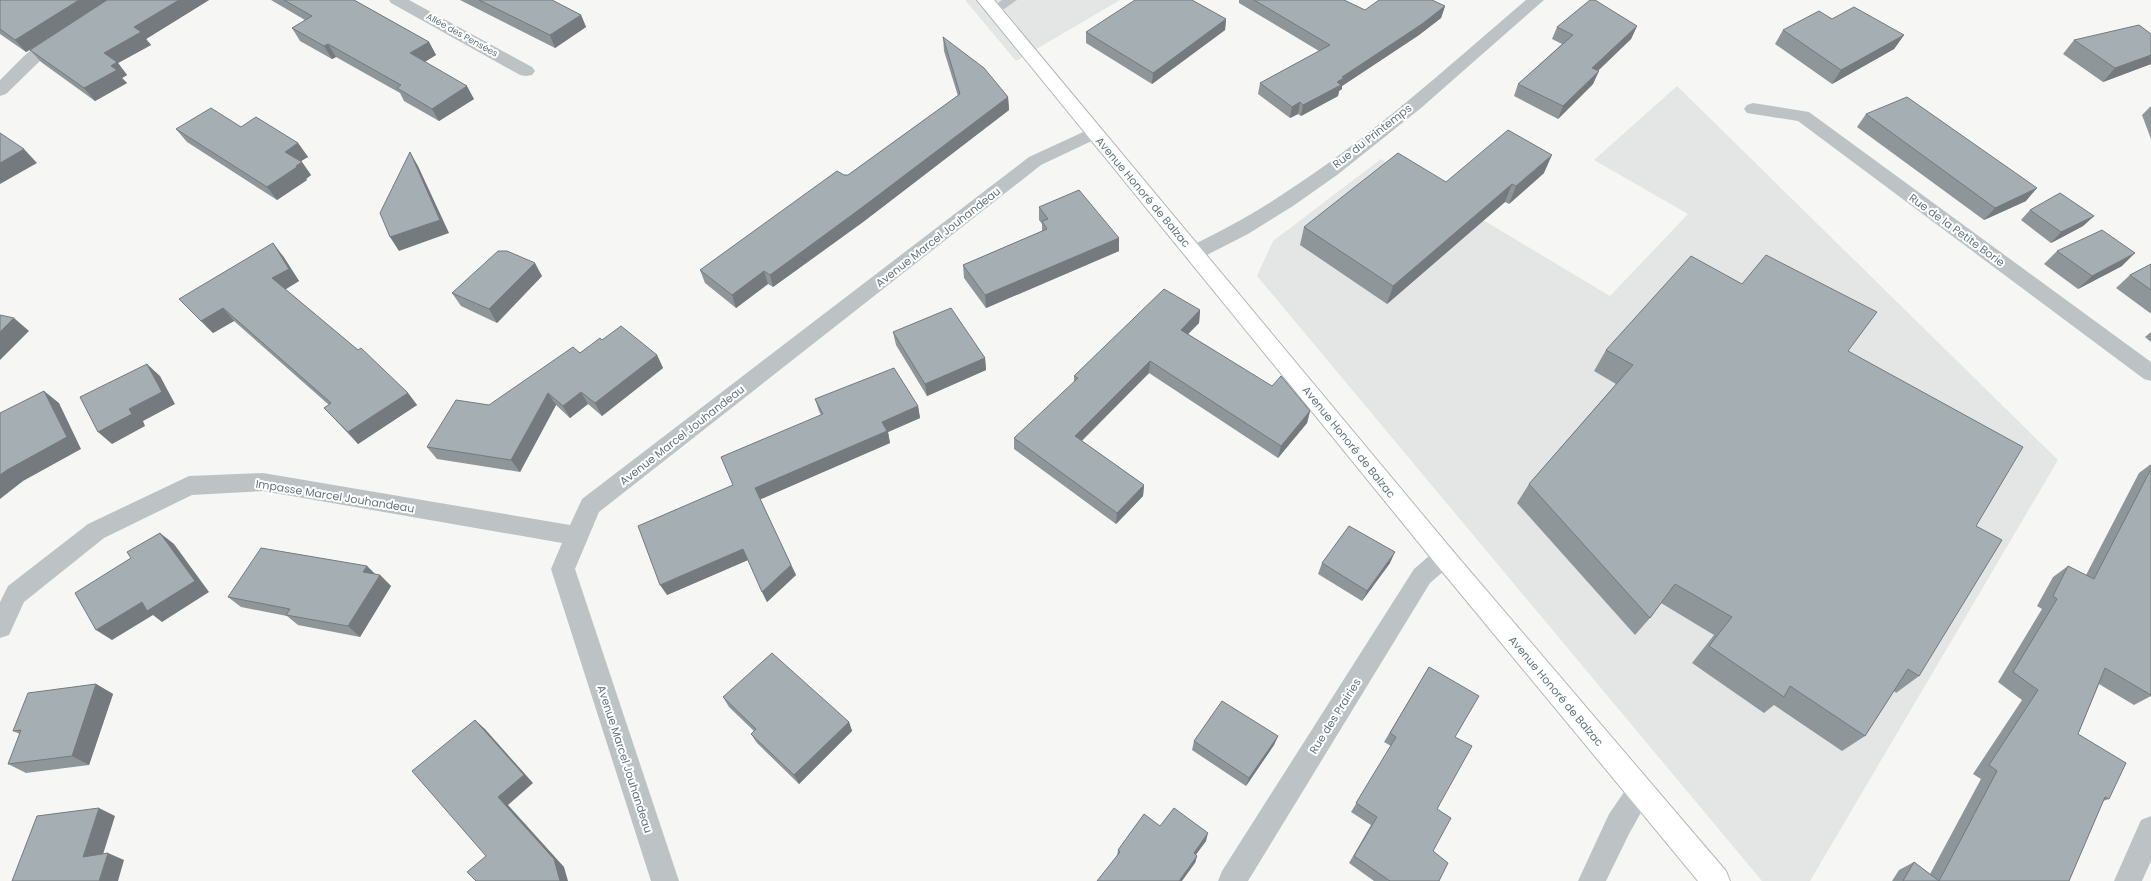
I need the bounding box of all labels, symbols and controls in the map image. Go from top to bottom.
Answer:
street label: Allée des Pensées [424,10,500,60]
street label: Rue du Printemps [1329,100,1415,172]
street label: Avenue Honoré de Balzac [1092,133,1194,251]
street label: Avenue Marcel Jouhandeau [872,183,1004,291]
street label: Rue de la Petite Borie [1906,190,2008,270]
street label: Avenue Marcel Jouhandeau [616,381,748,489]
street label: Avenue Honoré de Balzac [1299,383,1399,502]
street label: Impasse Marcel Jouhandeau [255,476,415,516]
street label: Avenue Honoré de Balzac [1505,632,1607,750]
street label: Rue des Prairies [1305,675,1365,757]
street label: Avenue Marcel Jouhandeau [594,683,656,835]

